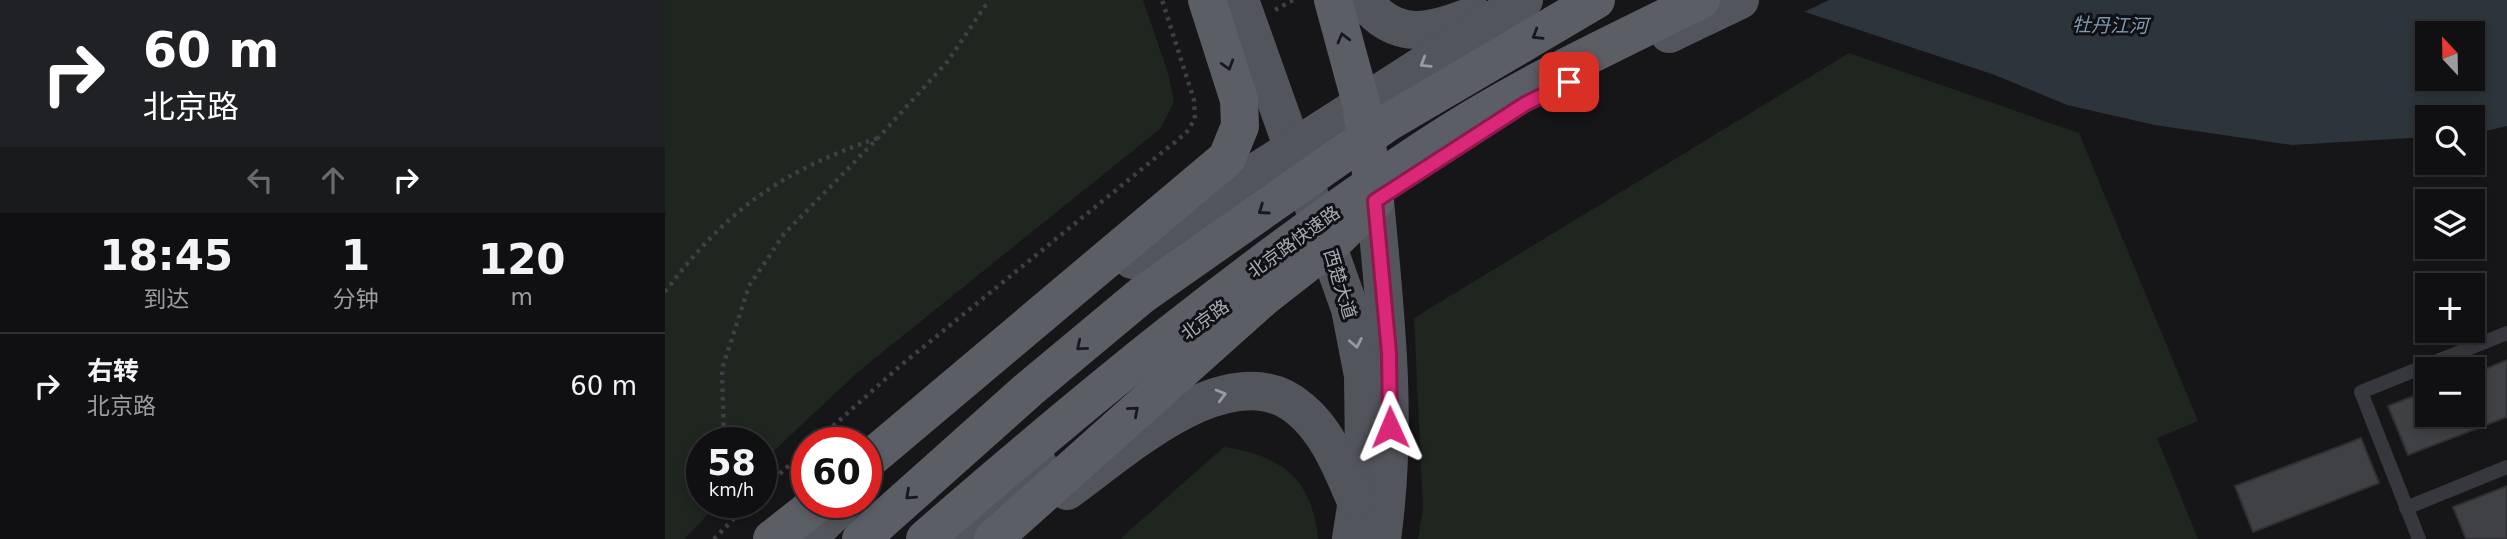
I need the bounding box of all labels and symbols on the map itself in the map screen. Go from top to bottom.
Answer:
water label: 牡丹江河 [2072,13,2152,37]
north arrow [2415,21,2485,91]
one-way arrow [1532,26,1545,39]
one-way arrow [1337,32,1352,44]
pin [1539,52,1599,112]
one-way arrow [1419,55,1432,68]
one-way arrow [1220,58,1235,70]
street label: 北京路快速路 [1244,201,1344,282]
one-way arrow [1258,202,1271,214]
street label: 西楚大道 [1320,246,1361,321]
street label: 北京路 [1177,295,1233,344]
one-way arrow [1348,337,1363,349]
one-way arrow [1076,338,1089,350]
one-way arrow [1214,389,1226,403]
position arrow [1353,390,1427,464]
one-way arrow [1126,407,1139,419]
speed limit sign: 60 [791,427,882,518]
one-way arrow [905,487,918,500]

